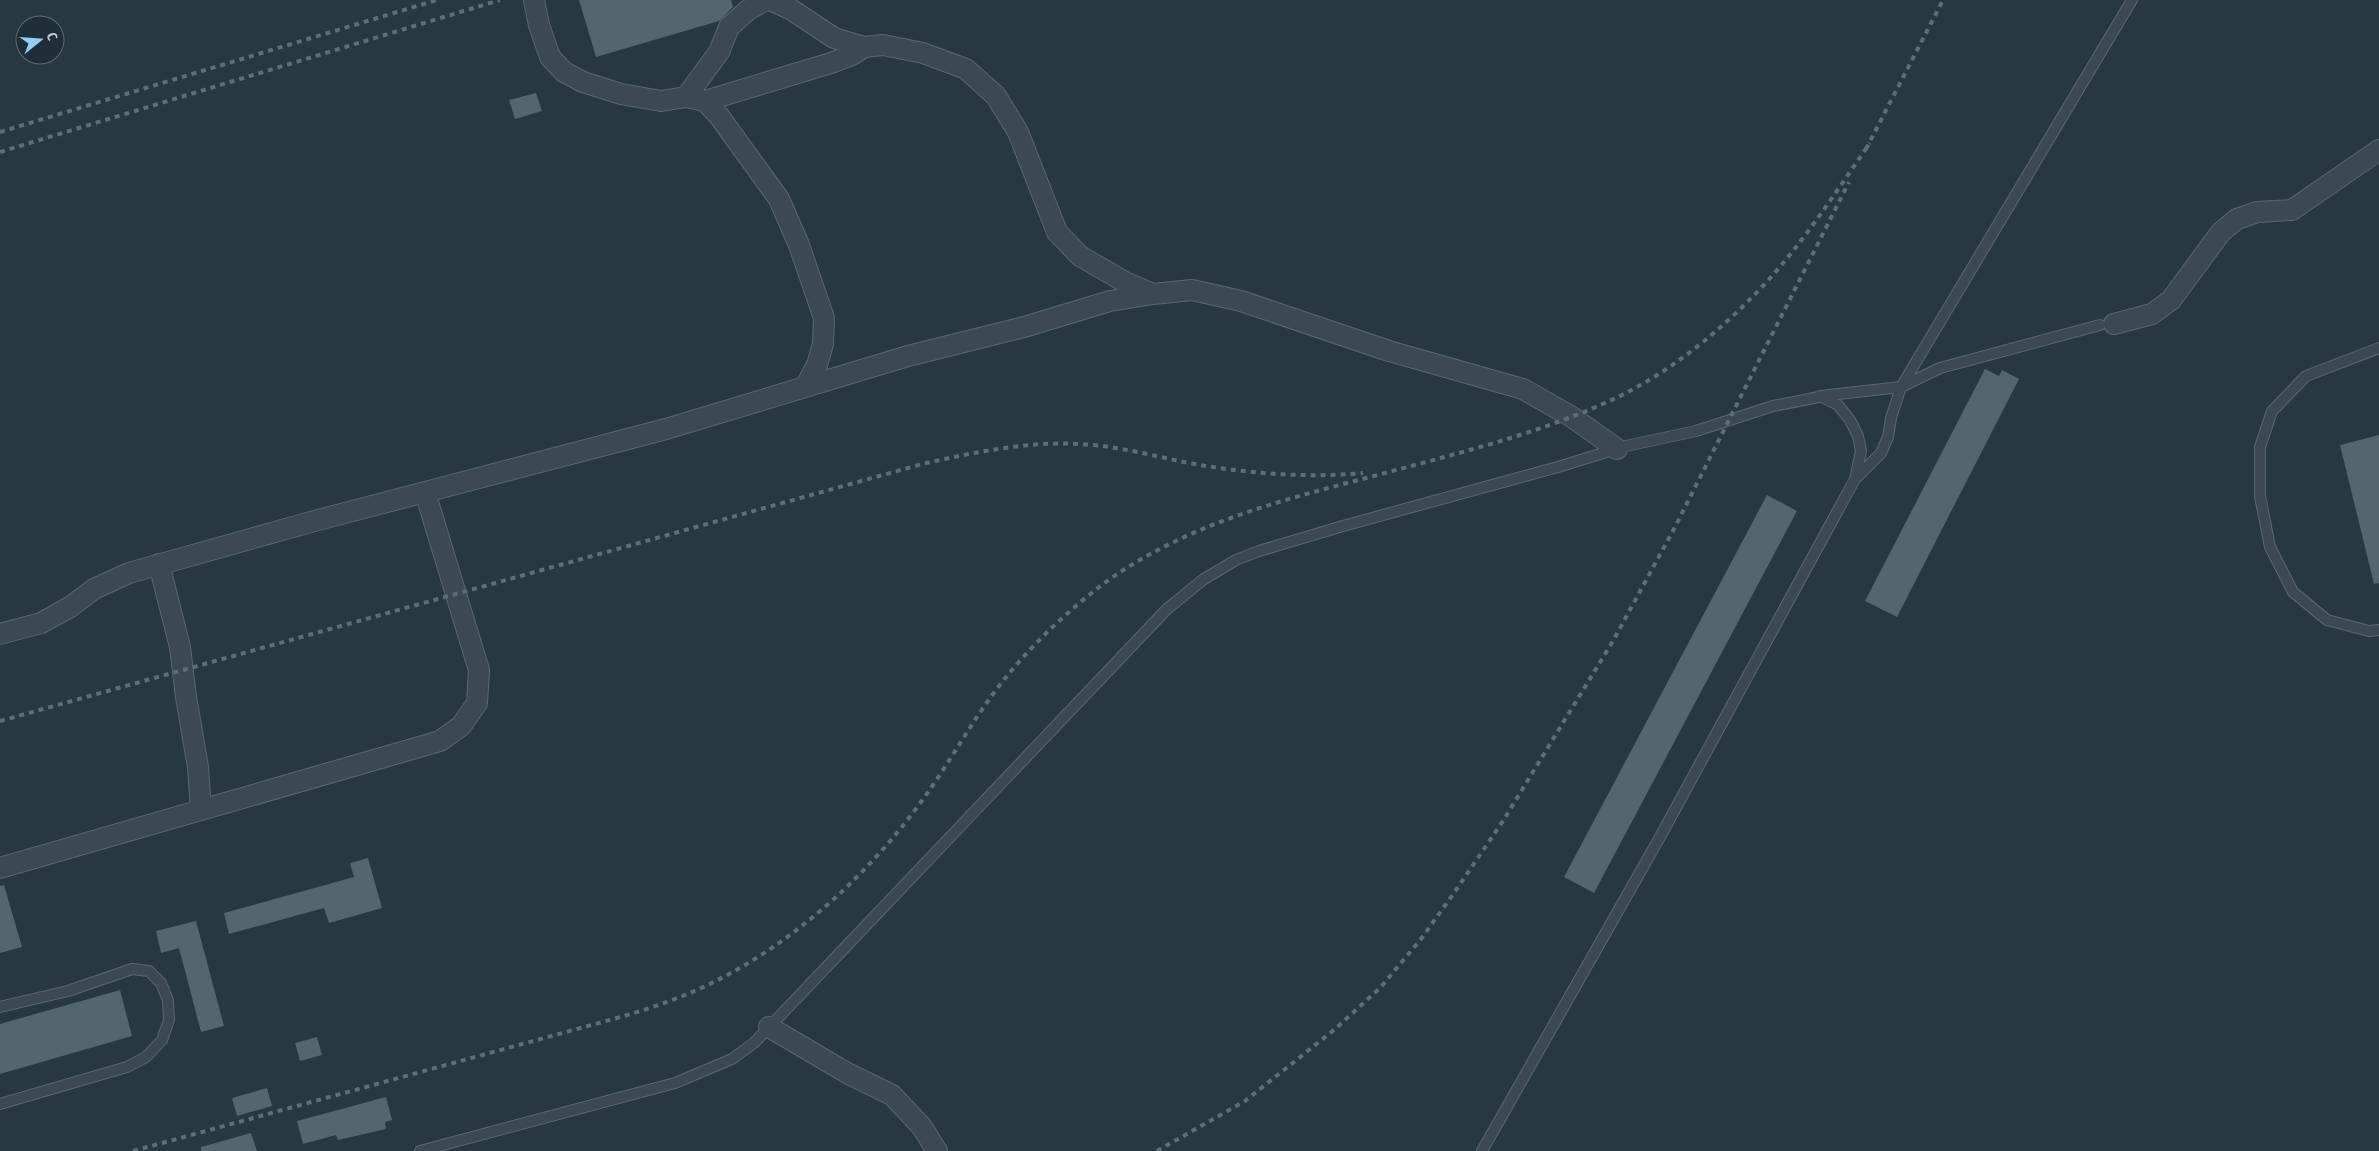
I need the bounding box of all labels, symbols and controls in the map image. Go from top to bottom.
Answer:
north arrow [15,15,65,65]
text: С [43,30,61,43]

